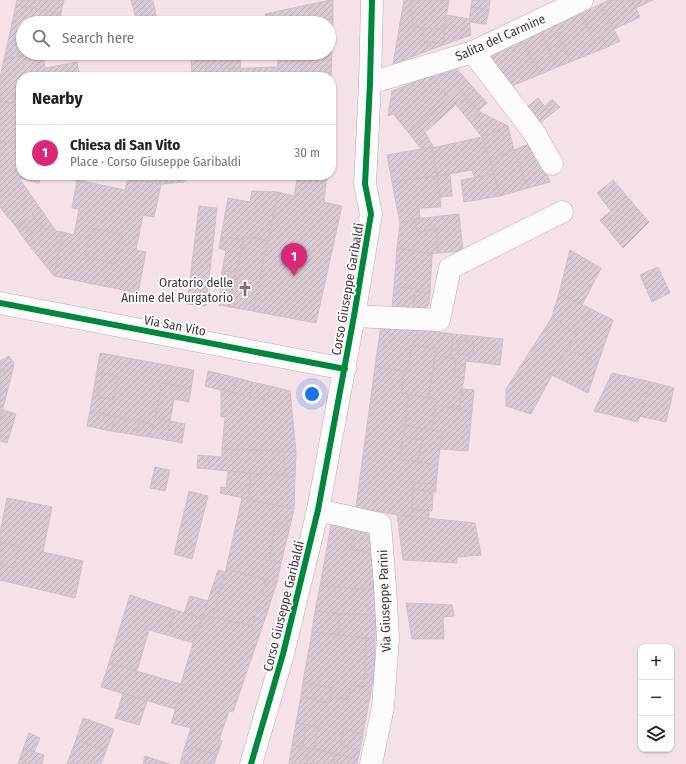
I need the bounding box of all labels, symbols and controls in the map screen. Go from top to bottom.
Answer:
street label: Salita del Carmine [453,11,547,64]
search box [16,16,336,60]
icon: search [30,27,52,49]
text: Search here [62,29,134,47]
text: Nearby [32,88,83,109]
text: Chiesa di San Vito [70,136,180,154]
text: 1 [42,145,48,160]
text: 30 m [294,145,320,160]
text: Place · Corso Giuseppe Garibaldi [70,154,241,169]
street label: Corso Giuseppe Garibaldi [328,222,367,356]
pin: 1 [281,243,307,276]
place label: Oratorio delle Anime del Purgatorio [121,275,233,305]
church icon: Oratorio delle Anime del Purgatorio [236,280,254,298]
street label: Via San Vito [143,312,207,339]
your location [302,384,322,404]
street label: Corso Giuseppe Garibaldi [260,539,307,673]
street label: Via Giuseppe Parini [375,549,394,652]
map controls [638,644,674,752]
button: + [638,644,674,680]
button: − [638,680,674,716]
button: layers [638,716,674,752]

